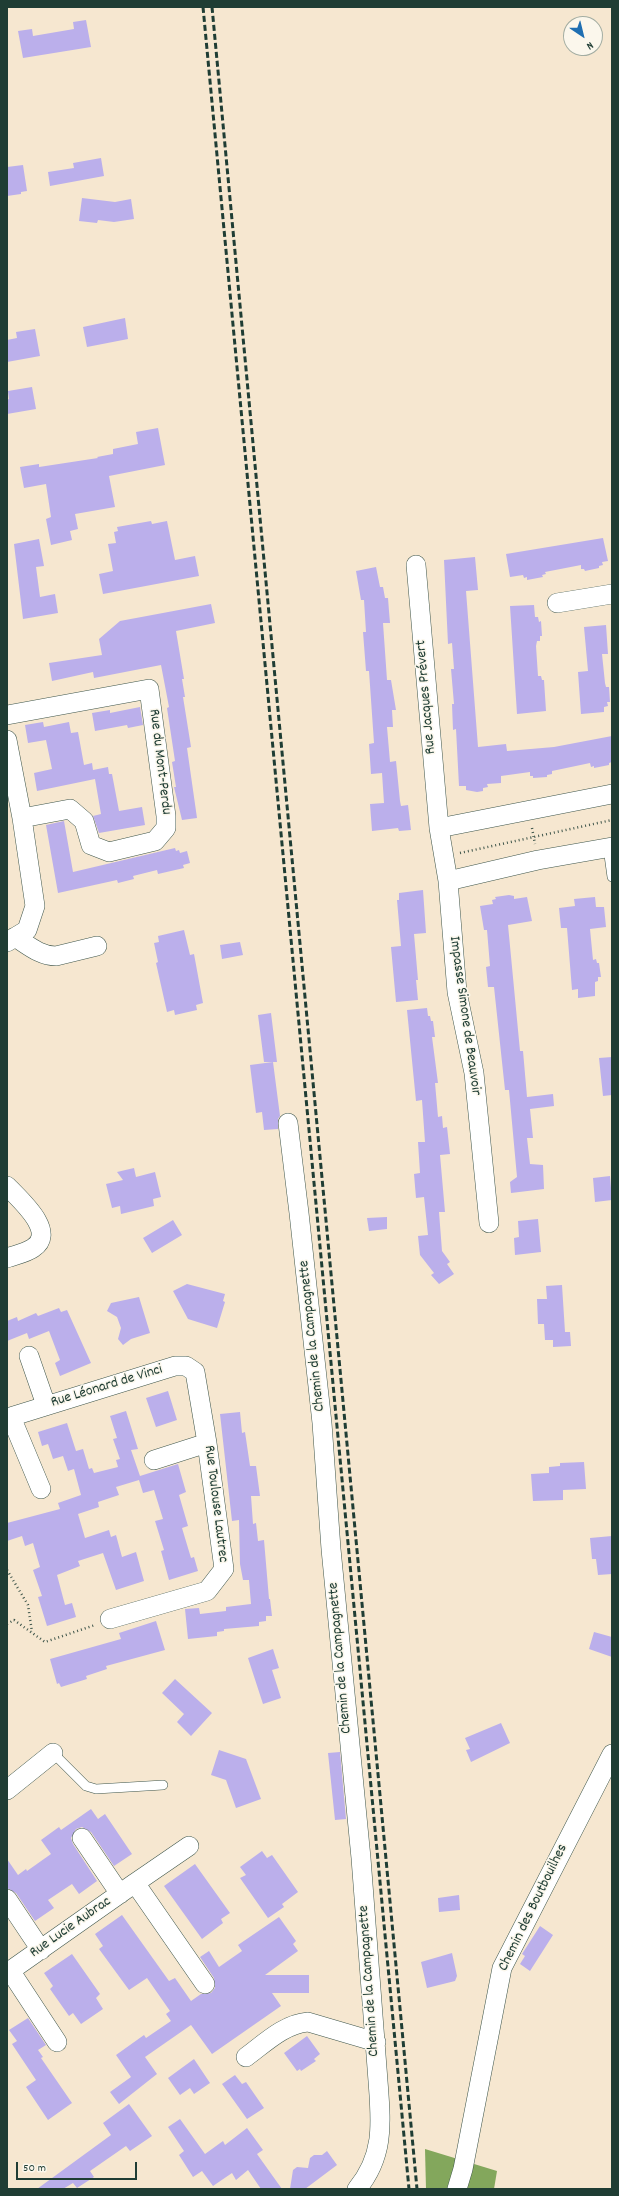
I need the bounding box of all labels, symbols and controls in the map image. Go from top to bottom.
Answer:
north arrow [563,16,603,56]
text: N [582,37,596,53]
street label: Rue Jacques Prévert [413,639,441,755]
street label: Rue du Mont-Perdu [144,708,174,816]
street label: Impasse Simone de Beauvoir [444,935,484,1097]
street label: Chemin de la Campagnette [296,1260,330,1412]
street label: Rue Léonard de Vinci [49,1361,165,1413]
street label: Rue Toulouse Lautrec [199,1444,231,1564]
street label: Chemin de la Campagnette [325,1582,357,1734]
street label: Chemin des Boutbouilhes [495,1841,573,1975]
street label: Rue Lucie Aubrac [27,1893,115,1963]
street label: Chemin de la Campagnette [356,1905,384,2057]
scale bar [18,2154,139,2180]
text: 50 m [23,2160,46,2177]

